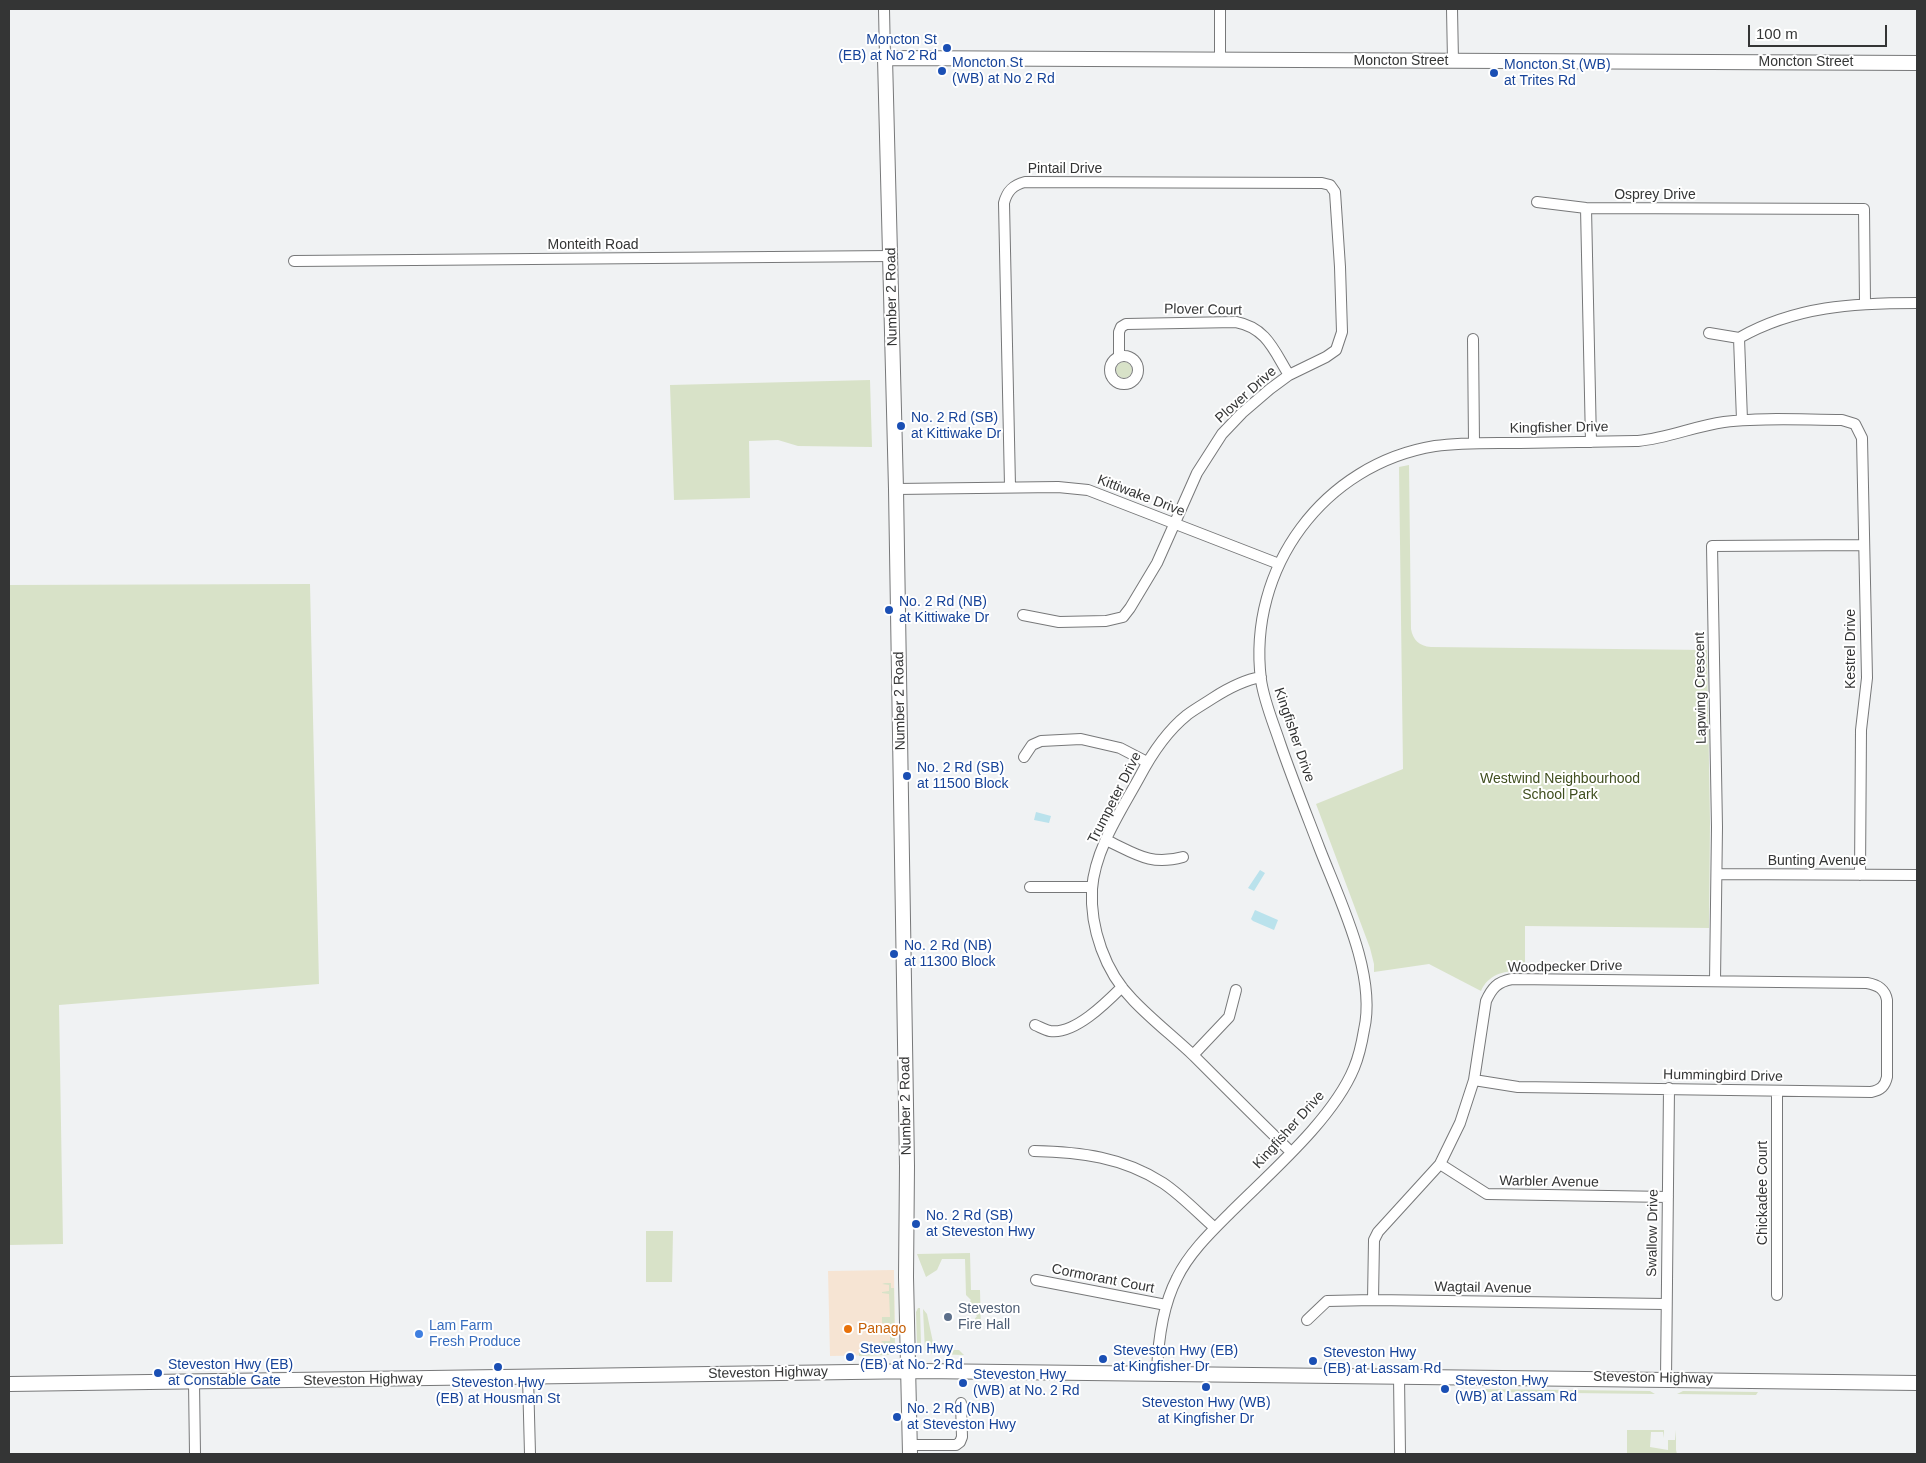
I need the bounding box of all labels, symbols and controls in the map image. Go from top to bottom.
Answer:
scale bar [1751,15,1890,47]
text: 100 m [1756,25,1798,42]
place label: Moncton St (EB) at No 2 Rd [838,32,937,64]
marker: Moncton St (EB) at No 2 Rd [941,42,953,54]
street label: Moncton Street [1354,53,1448,69]
street label: Moncton Street [1759,54,1853,70]
place label: Moncton St (WB) at No 2 Rd [952,55,1055,88]
place label: Moncton St (WB) at Trites Rd [1504,57,1611,90]
marker: Moncton St (WB) at No 2 Rd [936,65,948,77]
marker: Moncton St (WB) at Trites Rd [1488,67,1500,79]
street label: Pintail Drive [1028,161,1102,177]
street label: Osprey Drive [1614,187,1696,203]
street label: Monteith Road [547,237,639,253]
street label: Number 2 Road [883,247,901,347]
street label: Plover Court [1164,301,1242,319]
street label: Plover Drive [1212,363,1280,427]
place label: No. 2 Rd (SB) at Kittiwake Dr [911,410,1001,442]
street label: Kingfisher Drive [1509,419,1609,437]
marker: No. 2 Rd (SB) at Kittiwake Dr [895,420,907,432]
street label: Kittiwake Drive [1095,472,1187,520]
place label: No. 2 Rd (NB) at Kittiwake Dr [899,594,989,626]
marker: No. 2 Rd (NB) at Kittiwake Dr [883,604,895,616]
street label: Kestrel Drive [1843,609,1859,689]
street label: Lapwing Crescent [1692,632,1710,744]
street label: Number 2 Road [891,651,909,751]
street label: Kingfisher Drive [1270,686,1318,784]
street label: Trumpeter Drive [1085,749,1145,847]
place label: No. 2 Rd (SB) at 11500 Block [917,760,1009,792]
marker: No. 2 Rd (SB) at 11500 Block [901,770,913,782]
park label: Westwind Neighbourhood School Park [1480,771,1640,804]
street label: Bunting Avenue [1768,853,1866,869]
place label: No. 2 Rd (NB) at 11300 Block [904,938,996,970]
marker: No. 2 Rd (NB) at 11300 Block [888,948,900,960]
street label: Woodpecker Drive [1507,958,1623,976]
street label: Number 2 Road [897,1056,915,1156]
street label: Hummingbird Drive [1663,1067,1783,1085]
street label: Kingfisher Drive [1250,1088,1328,1172]
street label: Chickadee Court [1755,1141,1771,1245]
street label: Warbler Avenue [1499,1173,1599,1191]
street label: Swallow Drive [1644,1189,1662,1277]
place label: No. 2 Rd (SB) at Steveston Hwy [926,1208,1035,1240]
marker: No. 2 Rd (SB) at Steveston Hwy [910,1218,922,1230]
street label: Cormorant Court [1050,1261,1156,1297]
street label: Wagtail Avenue [1434,1279,1532,1297]
place label: Steveston Fire Hall [958,1301,1020,1334]
marker: Steveston Fire Hall [942,1311,954,1323]
place label: Lam Farm Fresh Produce [429,1318,521,1350]
place label: Panago [858,1321,906,1337]
marker: Panago [842,1323,854,1335]
marker: Lam Farm Fresh Produce [413,1328,425,1340]
place label: Steveston Hwy (EB) at No. 2 Rd [860,1341,963,1374]
place label: Steveston Hwy (EB) at Kingfisher Dr [1113,1343,1238,1375]
place label: Steveston Hwy (EB) at Lassam Rd [1323,1345,1441,1378]
marker: Steveston Hwy (EB) at No. 2 Rd [844,1351,856,1363]
marker: Steveston Hwy (EB) at Kingfisher Dr [1097,1353,1109,1365]
marker: Steveston Hwy (EB) at Lassam Rd [1307,1355,1319,1367]
place label: Steveston Hwy (EB) at Constable Gate [168,1357,293,1390]
marker: Steveston Hwy (EB) at Housman St [492,1361,504,1373]
street label: Steveston Highway [708,1364,828,1382]
marker: Steveston Hwy (EB) at Constable Gate [152,1367,164,1379]
place label: Steveston Hwy (WB) at No. 2 Rd [973,1367,1080,1400]
street label: Steveston Highway [1593,1369,1713,1387]
street label: Steveston Highway [303,1371,423,1389]
place label: Steveston Hwy (WB) at Lassam Rd [1455,1373,1577,1405]
place label: Steveston Hwy (EB) at Housman St [436,1375,560,1408]
marker: Steveston Hwy (WB) at No. 2 Rd [957,1377,969,1389]
marker: Steveston Hwy (WB) at Kingfisher Dr [1200,1381,1212,1393]
marker: Steveston Hwy (WB) at Lassam Rd [1439,1383,1451,1395]
place label: Steveston Hwy (WB) at Kingfisher Dr [1141,1395,1271,1428]
place label: No. 2 Rd (NB) at Steveston Hwy [907,1401,1016,1434]
marker: No. 2 Rd (NB) at Steveston Hwy [891,1411,903,1423]

